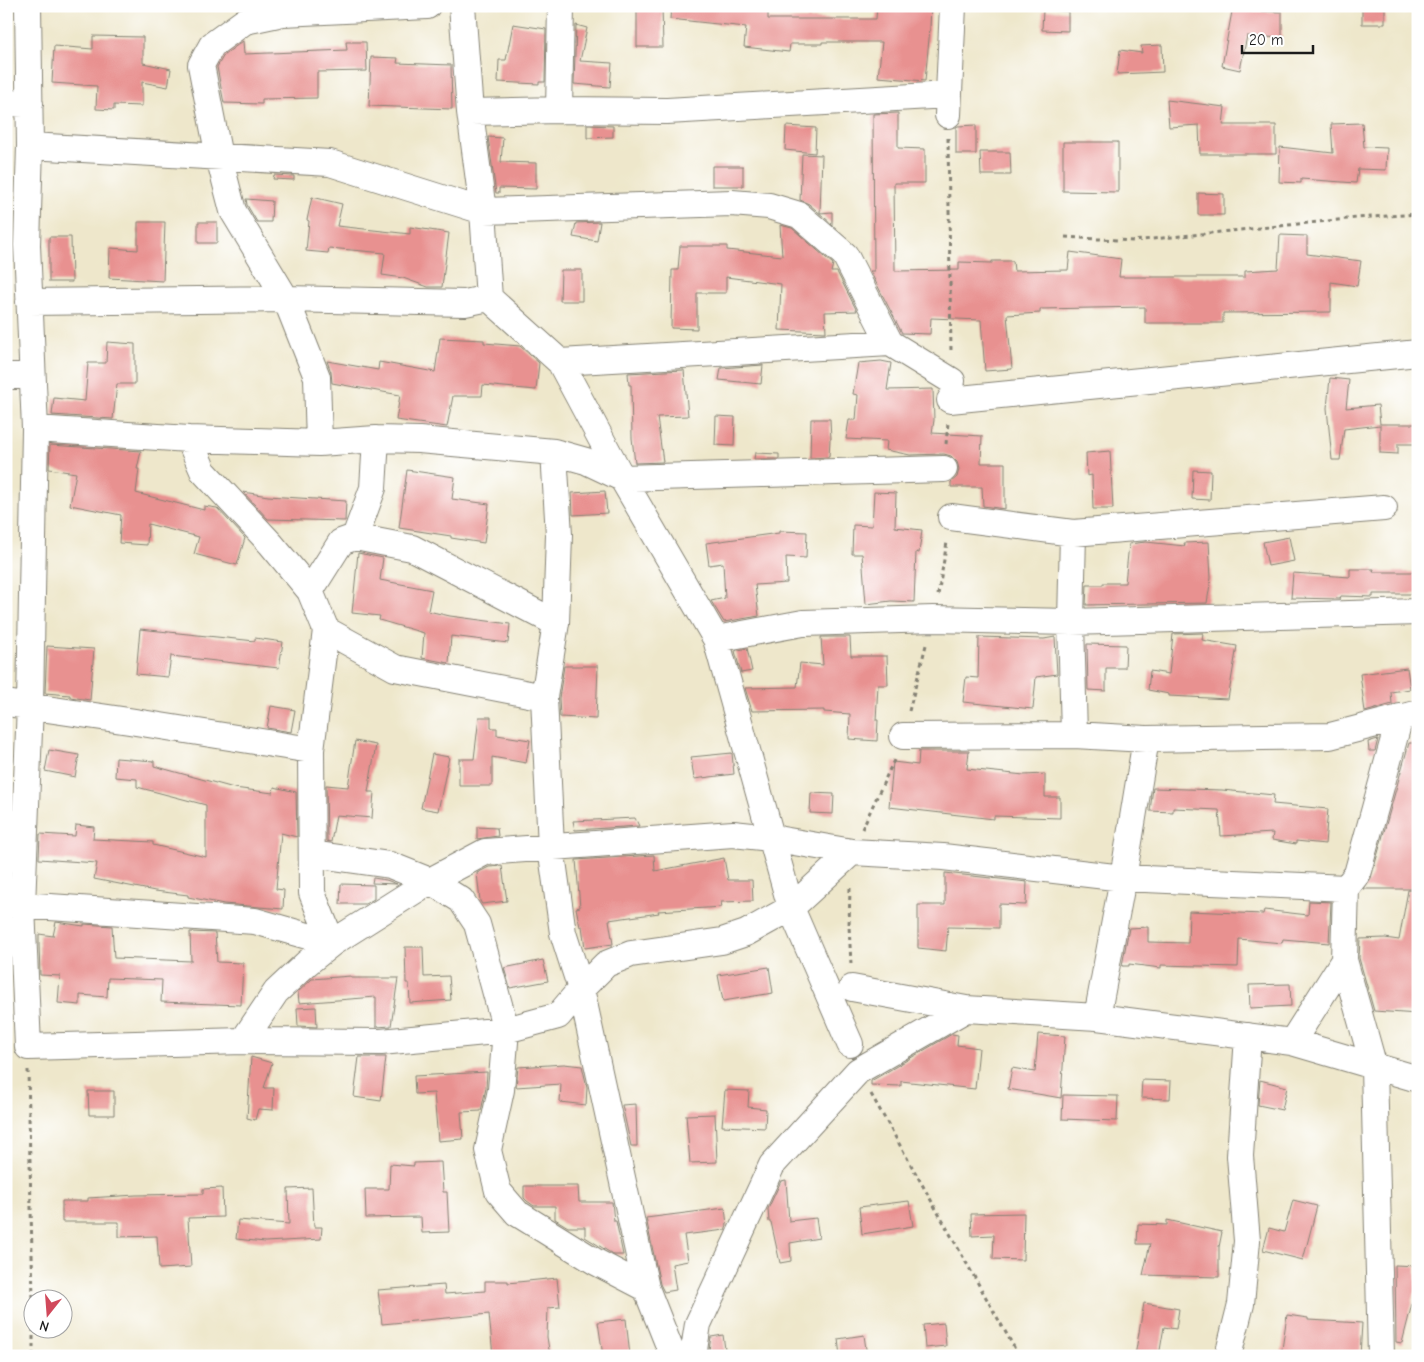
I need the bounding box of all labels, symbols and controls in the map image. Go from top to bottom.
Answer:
scale bar [1242,22,1313,54]
text: 20 m [1249,31,1283,49]
north arrow [22,1290,72,1340]
text: N [37,1316,51,1335]

